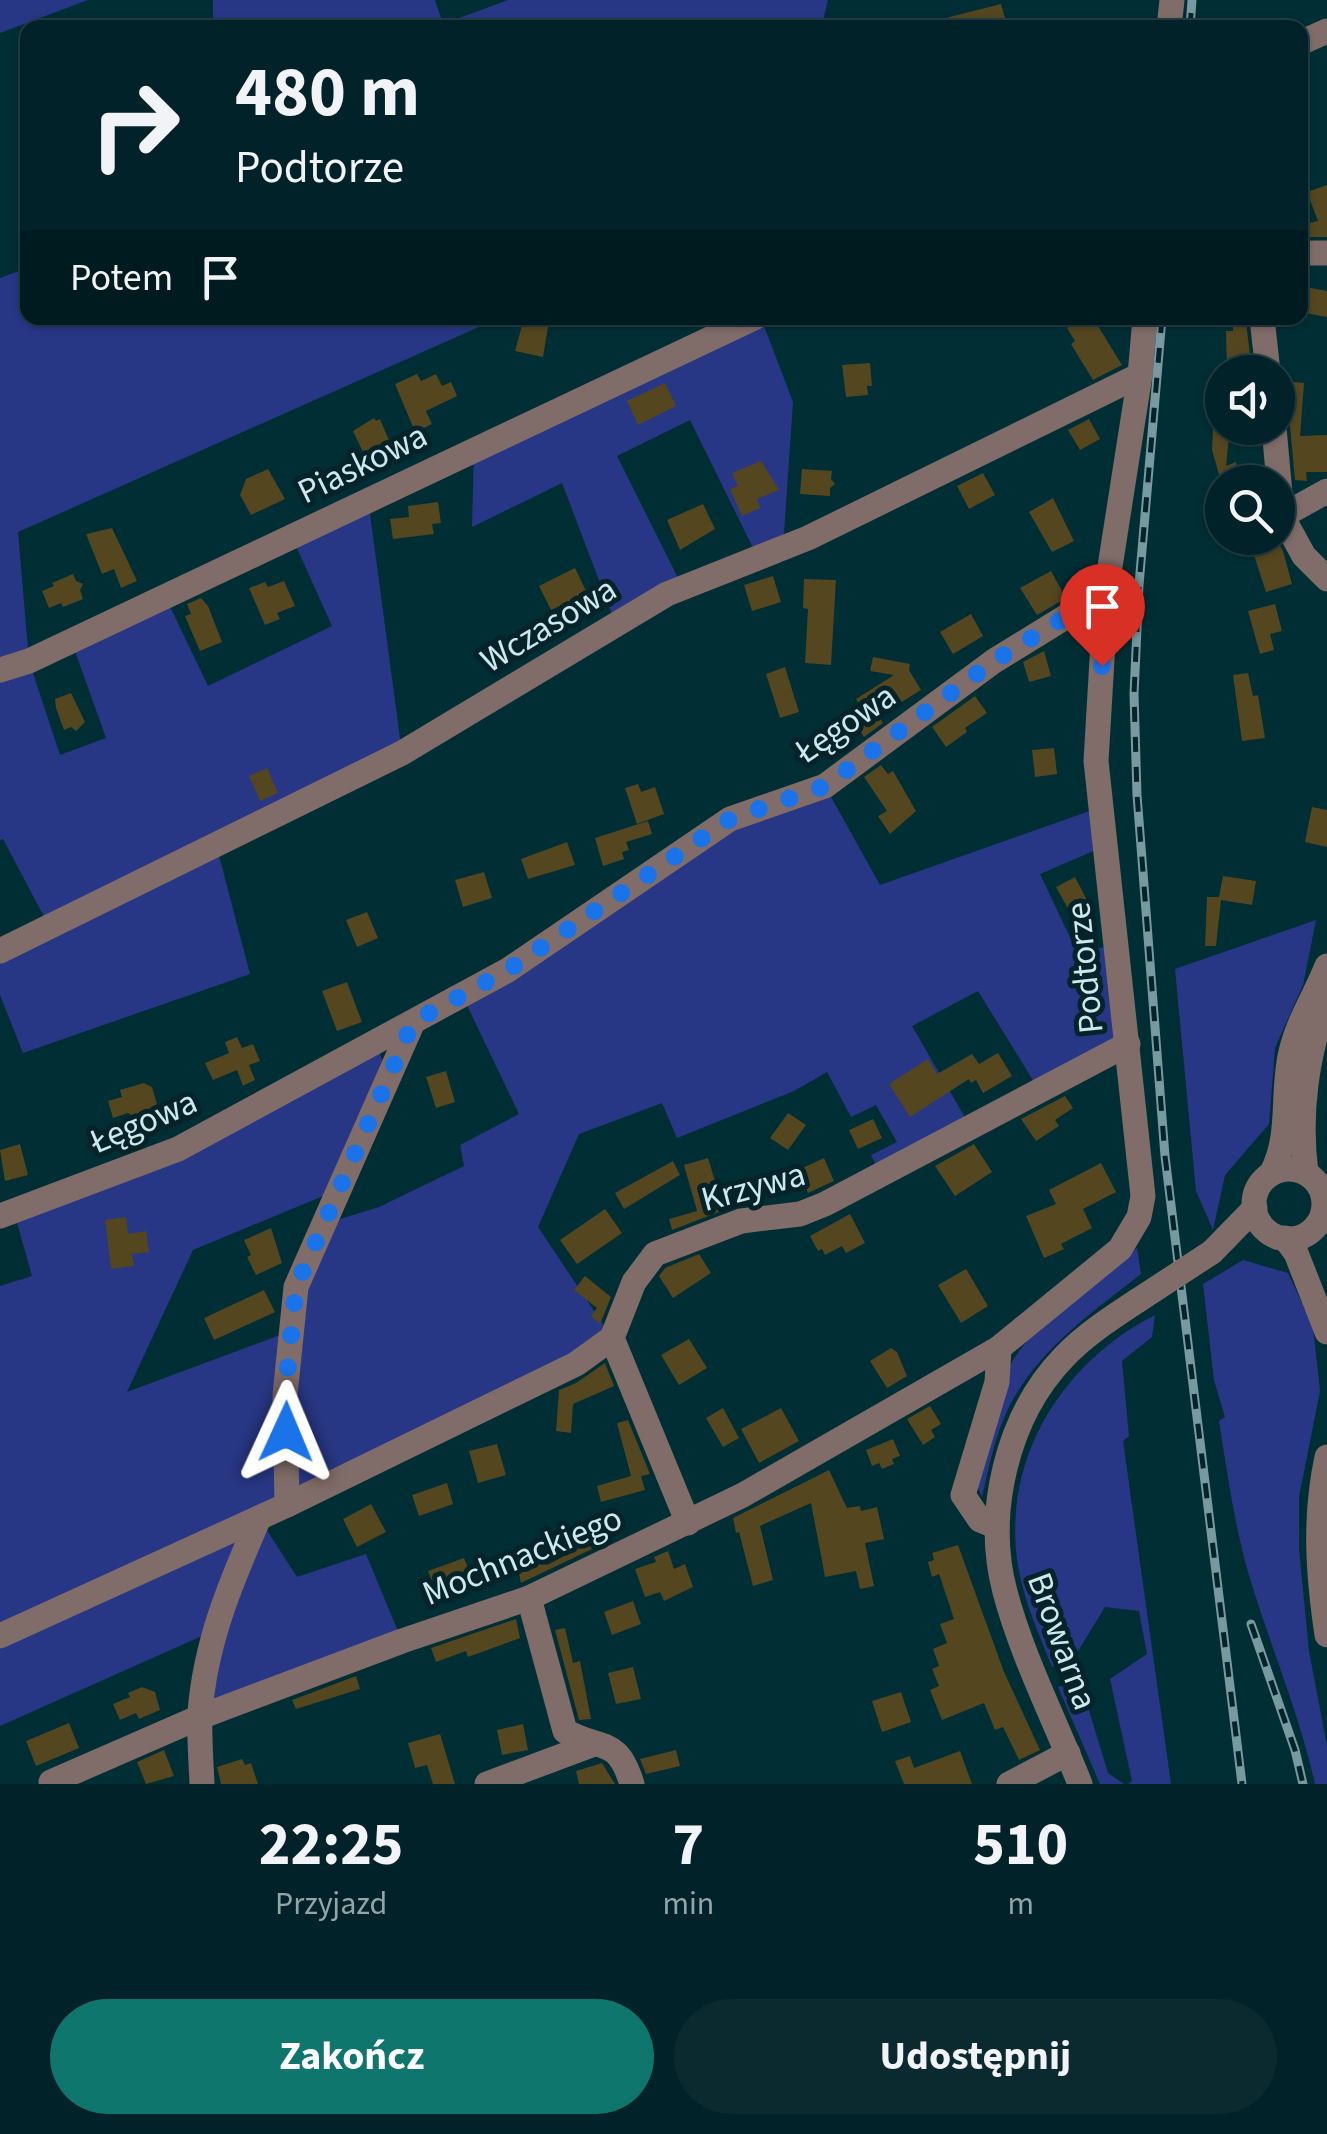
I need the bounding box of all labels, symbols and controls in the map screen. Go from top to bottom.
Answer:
text: 480 m [235,43,420,143]
icon: right [70,60,200,190]
text: Podtorze [235,136,404,200]
icon: arrive [193,250,248,305]
text: Potem [70,251,173,305]
map controls [1205,355,1295,555]
button: sound [1205,355,1295,445]
street label: Piaskowa [289,411,436,517]
button: search [1205,465,1295,555]
pin [1060,564,1145,667]
street label: Wczasowa [471,565,626,685]
icon: arrive [1075,579,1130,634]
street label: Łęgowa [784,672,906,777]
street label: Podtorze [1053,900,1117,1036]
street label: Łęgowa [81,1077,205,1167]
street label: Krzywa [696,1149,811,1225]
position arrow [234,1380,338,1484]
street label: Mochnackiego [415,1493,630,1619]
street label: Browarna [1014,1566,1110,1717]
text: 22:25 [259,1803,404,1888]
text: 7 [673,1803,704,1888]
text: 510 [973,1803,1068,1888]
text: Przyjazd [275,1881,387,1927]
text: min [662,1881,714,1927]
text: m [1007,1881,1034,1927]
button: Zakończ [50,1999,654,2114]
button: Udostępnij [674,1999,1277,2114]

